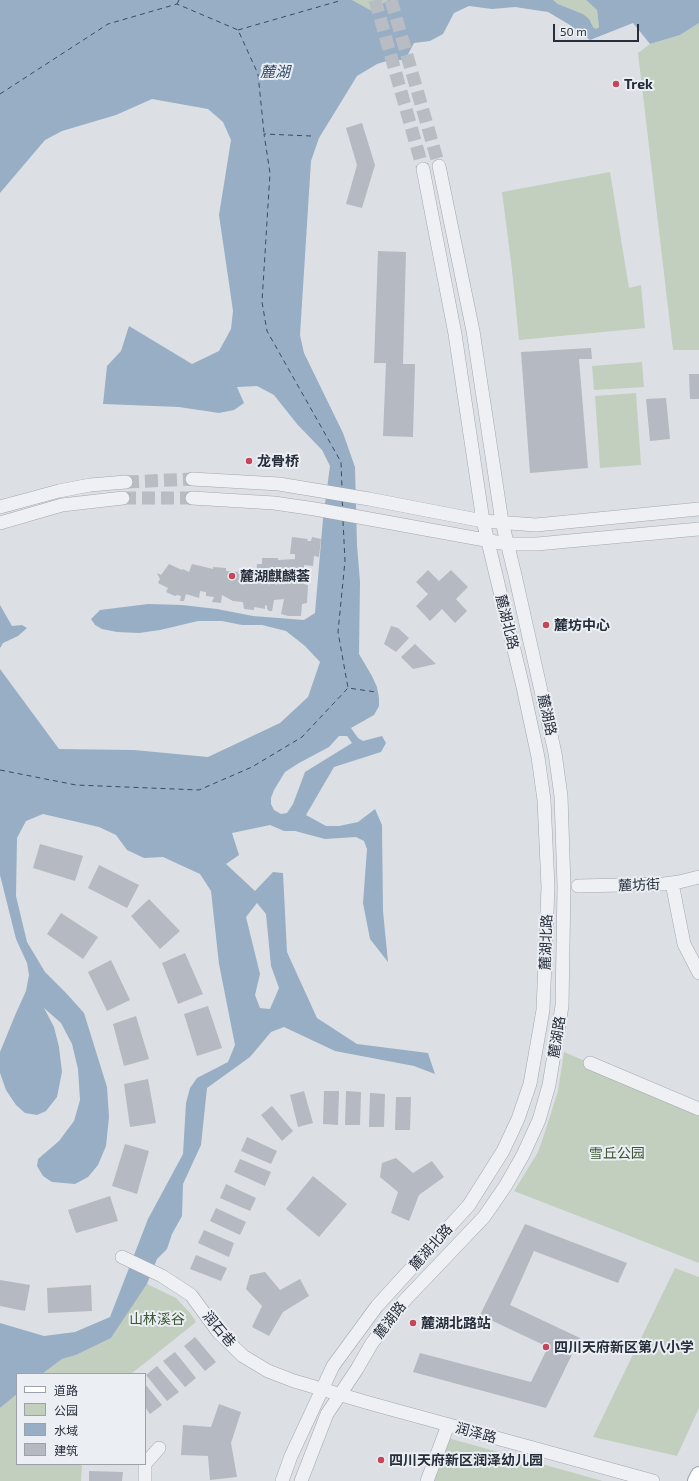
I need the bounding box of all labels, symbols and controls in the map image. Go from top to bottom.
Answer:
scale bar [555,16,641,42]
text: 50 m [560,24,587,38]
water label: 麓湖 [260,63,290,81]
place label: Trek [624,76,653,92]
marker: Trek [611,79,621,89]
place label: 龙骨桥 [257,453,299,469]
marker: 龙骨桥 [244,456,254,466]
place label: 麓湖麒麟荟 [240,568,310,584]
marker: 麓湖麒麟荟 [227,571,237,581]
street label: 麓湖北路 [492,593,522,651]
place label: 麓坊中心 [554,617,610,633]
marker: 麓坊中心 [541,620,551,630]
street label: 麓湖路 [534,693,560,737]
street label: 麓坊街 [618,876,660,894]
street label: 麓湖北路 [537,914,555,970]
street label: 麓湖路 [545,1015,569,1059]
park label: 雪丘公园 [589,1145,645,1161]
street label: 麓湖北路 [406,1221,456,1273]
street label: 麓湖路 [370,1298,410,1342]
street label: 润石巷 [199,1308,239,1350]
park label: 山林溪谷 [129,1311,185,1327]
place label: 麓湖北路站 [421,1315,491,1331]
marker: 麓湖北路站 [408,1318,418,1328]
place label: 四川天府新区第八小学 [554,1339,694,1355]
marker: 四川天府新区第八小学 [541,1342,551,1352]
legend [16,1373,146,1465]
text: 道路 [54,1383,78,1397]
text: 公园 [54,1403,78,1417]
street label: 润泽路 [454,1419,498,1447]
text: 水域 [54,1423,78,1437]
text: 建筑 [54,1443,78,1457]
place label: 四川天府新区润泽幼儿园 [389,1452,543,1468]
marker: 四川天府新区润泽幼儿园 [376,1455,386,1465]

